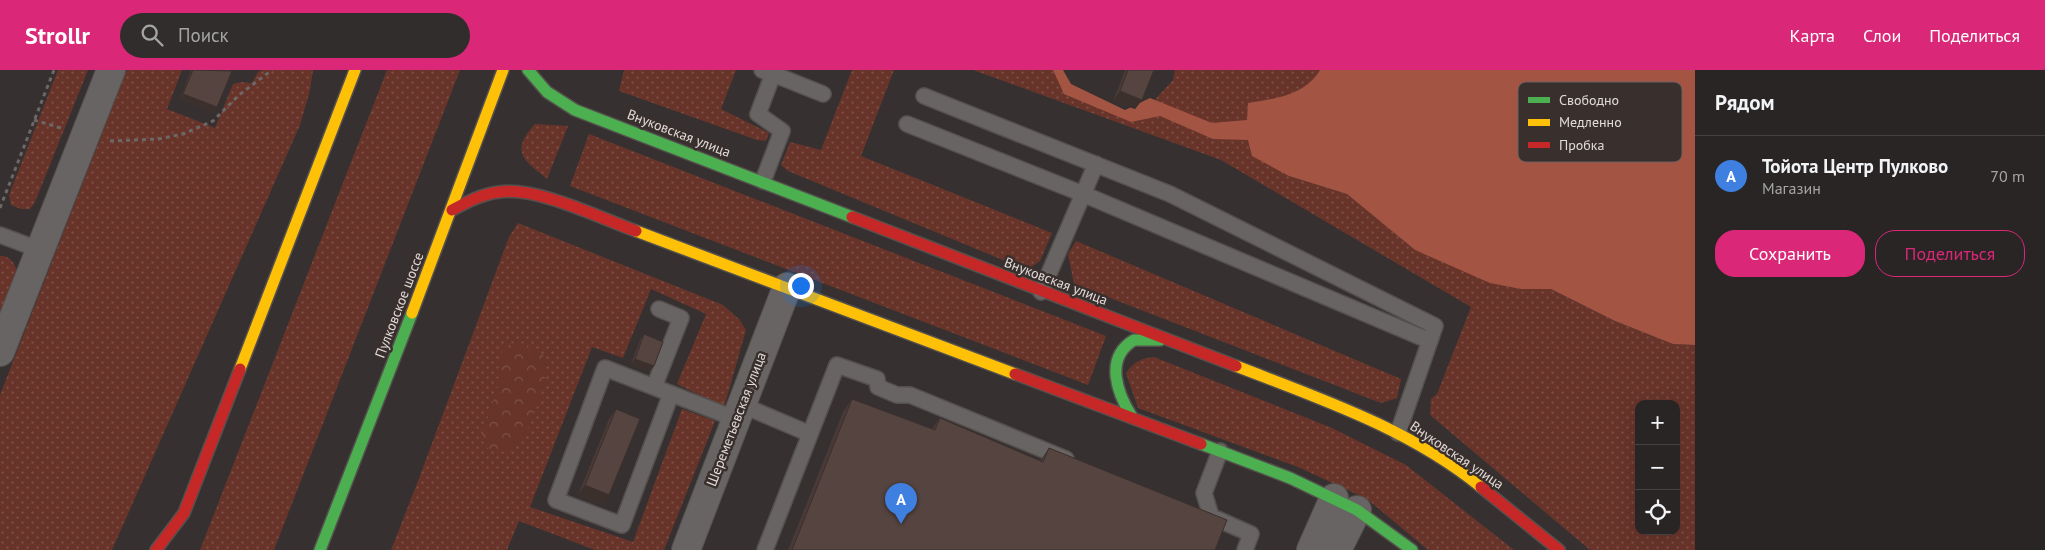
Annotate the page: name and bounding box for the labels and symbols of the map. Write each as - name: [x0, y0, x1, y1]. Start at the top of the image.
- legend: [1518, 82, 1682, 162]
- text: Свободно: [1559, 91, 1619, 109]
- street label: Внуковская улица: [625, 105, 733, 161]
- text: Медленно: [1559, 113, 1622, 131]
- text: Пробка: [1559, 136, 1604, 154]
- street label: Пулковское шоссе: [371, 250, 427, 360]
- street label: Внуковская улица: [1002, 253, 1110, 309]
- your location: [788, 273, 814, 299]
- street label: Шереметьевская улица: [702, 349, 770, 489]
- street label: Внуковская улица: [1407, 417, 1507, 493]
- pin: A: [885, 483, 917, 524]

